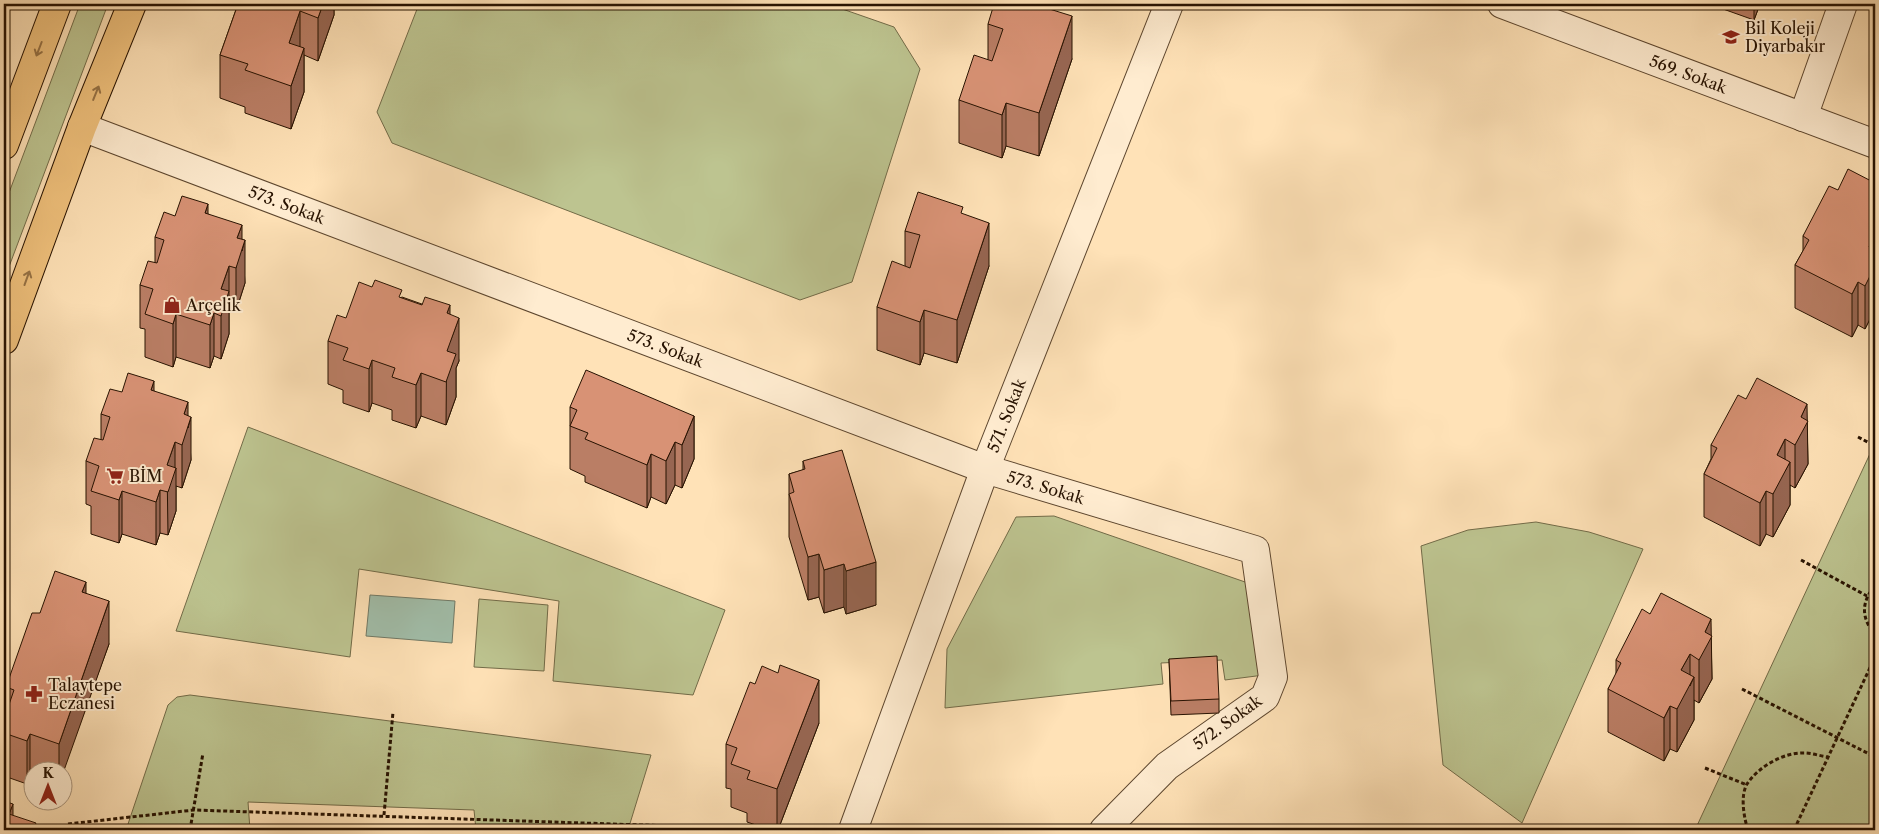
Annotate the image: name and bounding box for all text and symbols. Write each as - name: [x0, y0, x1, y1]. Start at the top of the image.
- place label: Bil Koleji Diyarbakır: [1745, 18, 1826, 56]
- school or university icon: Bil Koleji Diyarbakır: [1721, 27, 1741, 47]
- one-way arrow: [34, 42, 43, 57]
- street label: 569. Sokak: [1647, 50, 1731, 98]
- one-way arrow: [92, 86, 101, 101]
- street label: 573. Sokak: [246, 181, 328, 228]
- one-way arrow: [23, 271, 32, 286]
- shop icon: Arçelik: [162, 295, 182, 315]
- place label: Arçelik: [185, 295, 242, 315]
- street label: 573. Sokak: [625, 325, 707, 372]
- street label: 571. Sokak: [983, 375, 1030, 455]
- supermarket icon: BİM: [105, 466, 125, 486]
- place label: BİM: [129, 466, 162, 486]
- street label: 573. Sokak: [1005, 466, 1088, 508]
- place label: Talaytepe Eczanesi: [48, 675, 122, 713]
- pharmacy icon: Talaytepe Eczanesi: [24, 684, 44, 704]
- street label: 572. Sokak: [1189, 690, 1266, 754]
- north arrow: [22, 762, 72, 812]
- text: K: [42, 764, 54, 782]

